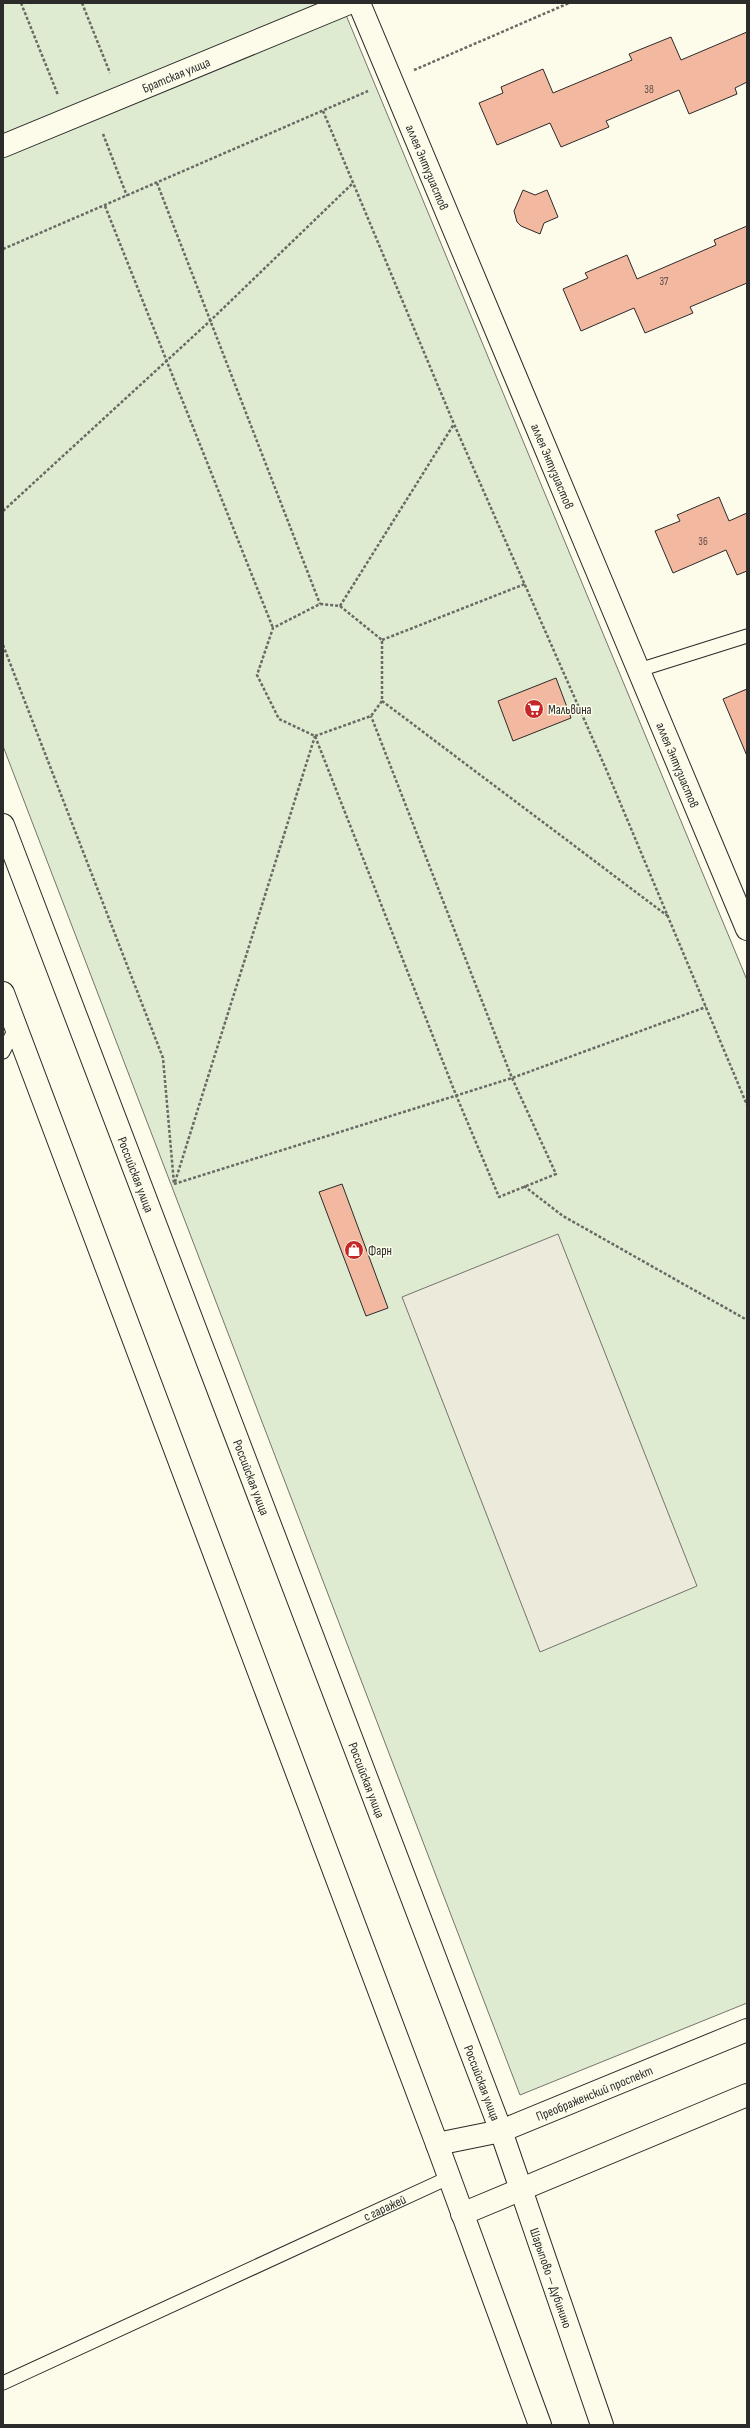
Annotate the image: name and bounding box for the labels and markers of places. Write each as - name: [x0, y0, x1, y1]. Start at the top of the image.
- supermarket icon: Мальвина: [523, 698, 545, 720]
- place label: Мальвина: [548, 702, 592, 718]
- shop icon: Фарн: [343, 1239, 365, 1261]
- place label: Фарн: [368, 1243, 392, 1259]

